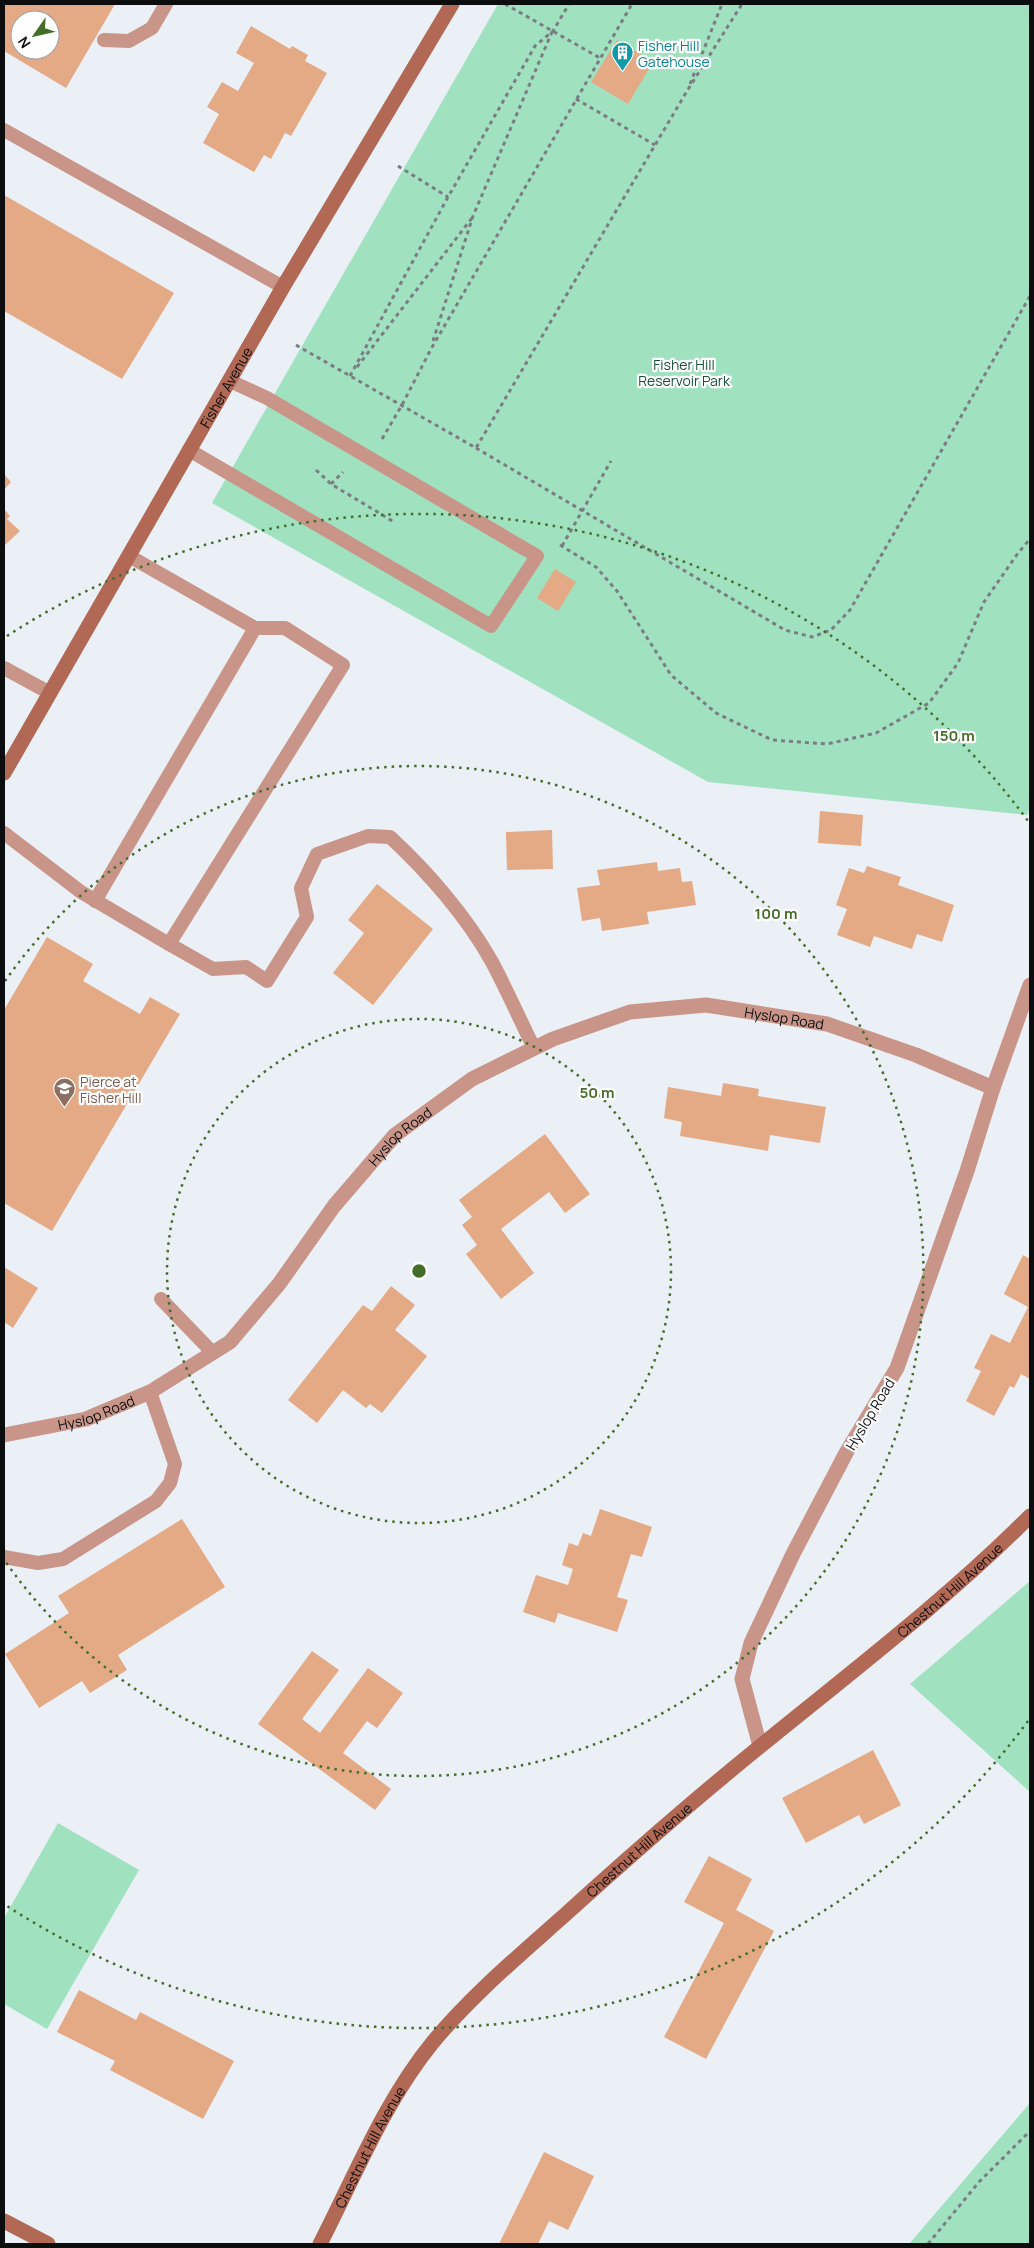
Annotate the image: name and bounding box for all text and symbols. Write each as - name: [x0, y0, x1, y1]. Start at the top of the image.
- north arrow: [10, 10, 60, 60]
- text: N: [13, 33, 34, 52]
- place label: Fisher Hill Gatehouse: [638, 36, 710, 71]
- building icon: Fisher Hill Gatehouse: [610, 41, 634, 72]
- street label: Fisher Avenue: [195, 343, 256, 431]
- park label: Fisher Hill Reservoir Park: [638, 355, 731, 390]
- text: 150 m: [933, 725, 975, 746]
- text: 100 m: [755, 903, 797, 924]
- street label: Hyslop Road: [743, 1002, 825, 1033]
- place label: Pierce at Fisher Hill: [80, 1072, 141, 1107]
- school or university icon: Pierce at Fisher Hill: [52, 1077, 76, 1108]
- text: 50 m: [579, 1082, 615, 1103]
- street label: Hyslop Road: [363, 1102, 435, 1170]
- centre of rings: [410, 1262, 428, 1280]
- street label: Hyslop Road: [841, 1375, 899, 1453]
- street label: Hyslop Road: [56, 1390, 137, 1434]
- street label: Chestnut Hill Avenue: [893, 1538, 1006, 1641]
- street label: Chestnut Hill Avenue: [582, 1798, 696, 1901]
- street label: Chestnut Hill Avenue: [330, 2082, 409, 2211]

